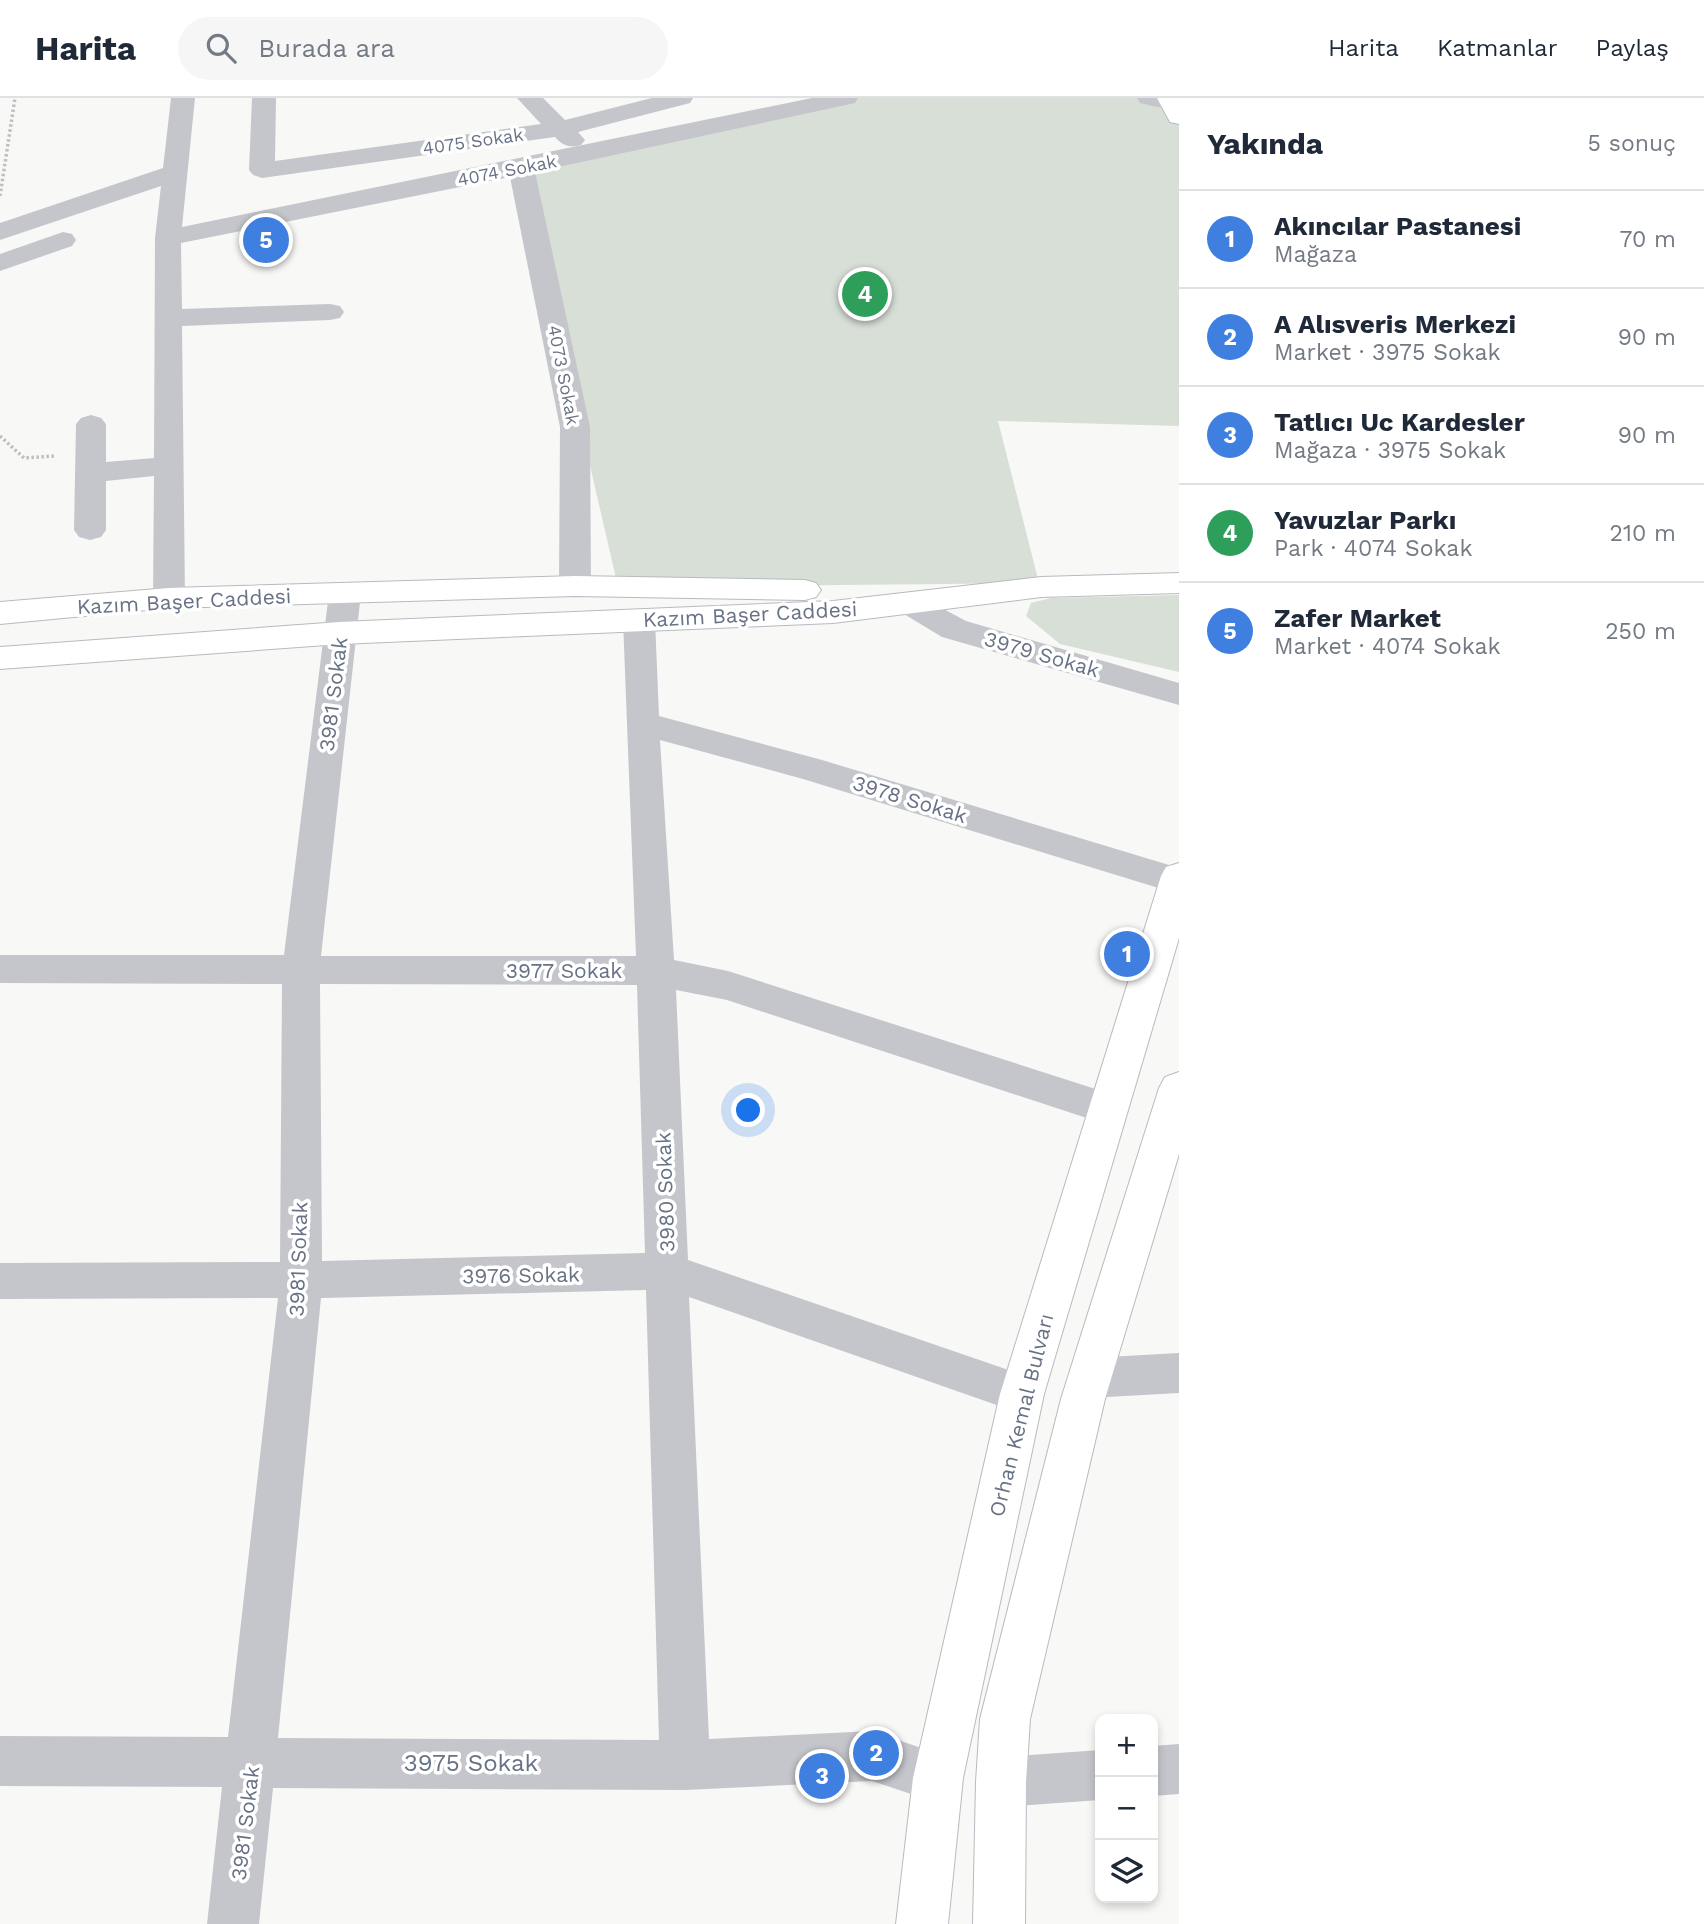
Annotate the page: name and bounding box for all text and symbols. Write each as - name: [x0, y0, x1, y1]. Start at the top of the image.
- search box: [178, 17, 668, 80]
- text: Harita: [35, 29, 136, 68]
- icon: search: [202, 29, 240, 67]
- text: Burada ara: [258, 33, 395, 63]
- text: Harita: [1328, 34, 1399, 62]
- text: Katmanlar: [1437, 34, 1558, 62]
- text: Paylaş: [1596, 34, 1669, 62]
- street label: 4075 Sokak: [421, 124, 525, 158]
- text: Yakında: [1207, 126, 1323, 161]
- text: 5 sonuç: [1588, 130, 1676, 157]
- street label: 4074 Sokak: [456, 150, 558, 190]
- text: Akıncılar Pastanesi: [1274, 211, 1521, 241]
- pin: 5: [243, 214, 289, 266]
- text: 1: [1225, 226, 1235, 253]
- text: 70 m: [1619, 226, 1676, 253]
- text: Mağaza: [1274, 241, 1357, 268]
- pin: 4: [842, 268, 888, 320]
- text: A Alısveris Merkezi: [1274, 309, 1516, 339]
- street label: 4073 Sokak: [544, 323, 584, 427]
- text: 2: [1223, 324, 1237, 351]
- text: 90 m: [1618, 324, 1676, 351]
- text: Market · 3975 Sokak: [1274, 339, 1501, 366]
- text: Tatlıcı Uc Kardesler: [1274, 407, 1525, 437]
- text: 3: [1223, 422, 1237, 449]
- text: 90 m: [1618, 422, 1676, 449]
- text: Mağaza · 3975 Sokak: [1274, 437, 1506, 464]
- text: Yavuzlar Parkı: [1274, 505, 1456, 535]
- text: 4: [1223, 520, 1237, 547]
- text: 210 m: [1610, 520, 1676, 547]
- text: Park · 4074 Sokak: [1274, 535, 1472, 562]
- street label: Kazım Başer Caddesi: [76, 583, 292, 619]
- street label: Kazım Başer Caddesi: [642, 596, 858, 632]
- text: Zafer Market: [1274, 603, 1441, 633]
- text: 5: [1223, 618, 1237, 645]
- text: 250 m: [1605, 618, 1676, 645]
- street label: 3979 Sokak: [982, 626, 1102, 682]
- text: Market · 4074 Sokak: [1274, 633, 1501, 660]
- street label: 3981 Sokak: [314, 635, 352, 753]
- street label: 3978 Sokak: [850, 770, 970, 828]
- pin: 1: [1104, 928, 1150, 980]
- street label: 3977 Sokak: [506, 958, 622, 983]
- your location: [731, 1093, 765, 1127]
- street label: 3980 Sokak: [650, 1132, 680, 1252]
- street label: 3981 Sokak: [284, 1201, 313, 1317]
- street label: 3976 Sokak: [462, 1261, 580, 1289]
- street label: Orhan Kemal Bulvarı: [984, 1311, 1058, 1519]
- map controls: [1095, 1714, 1158, 1903]
- button: +: [1095, 1714, 1158, 1777]
- pin: 2: [853, 1727, 899, 1779]
- street label: 3975 Sokak: [404, 1749, 539, 1777]
- pin: 3: [799, 1750, 845, 1802]
- street label: 3981 Sokak: [226, 1764, 264, 1882]
- button: −: [1095, 1777, 1158, 1840]
- button: layers: [1095, 1840, 1158, 1903]

